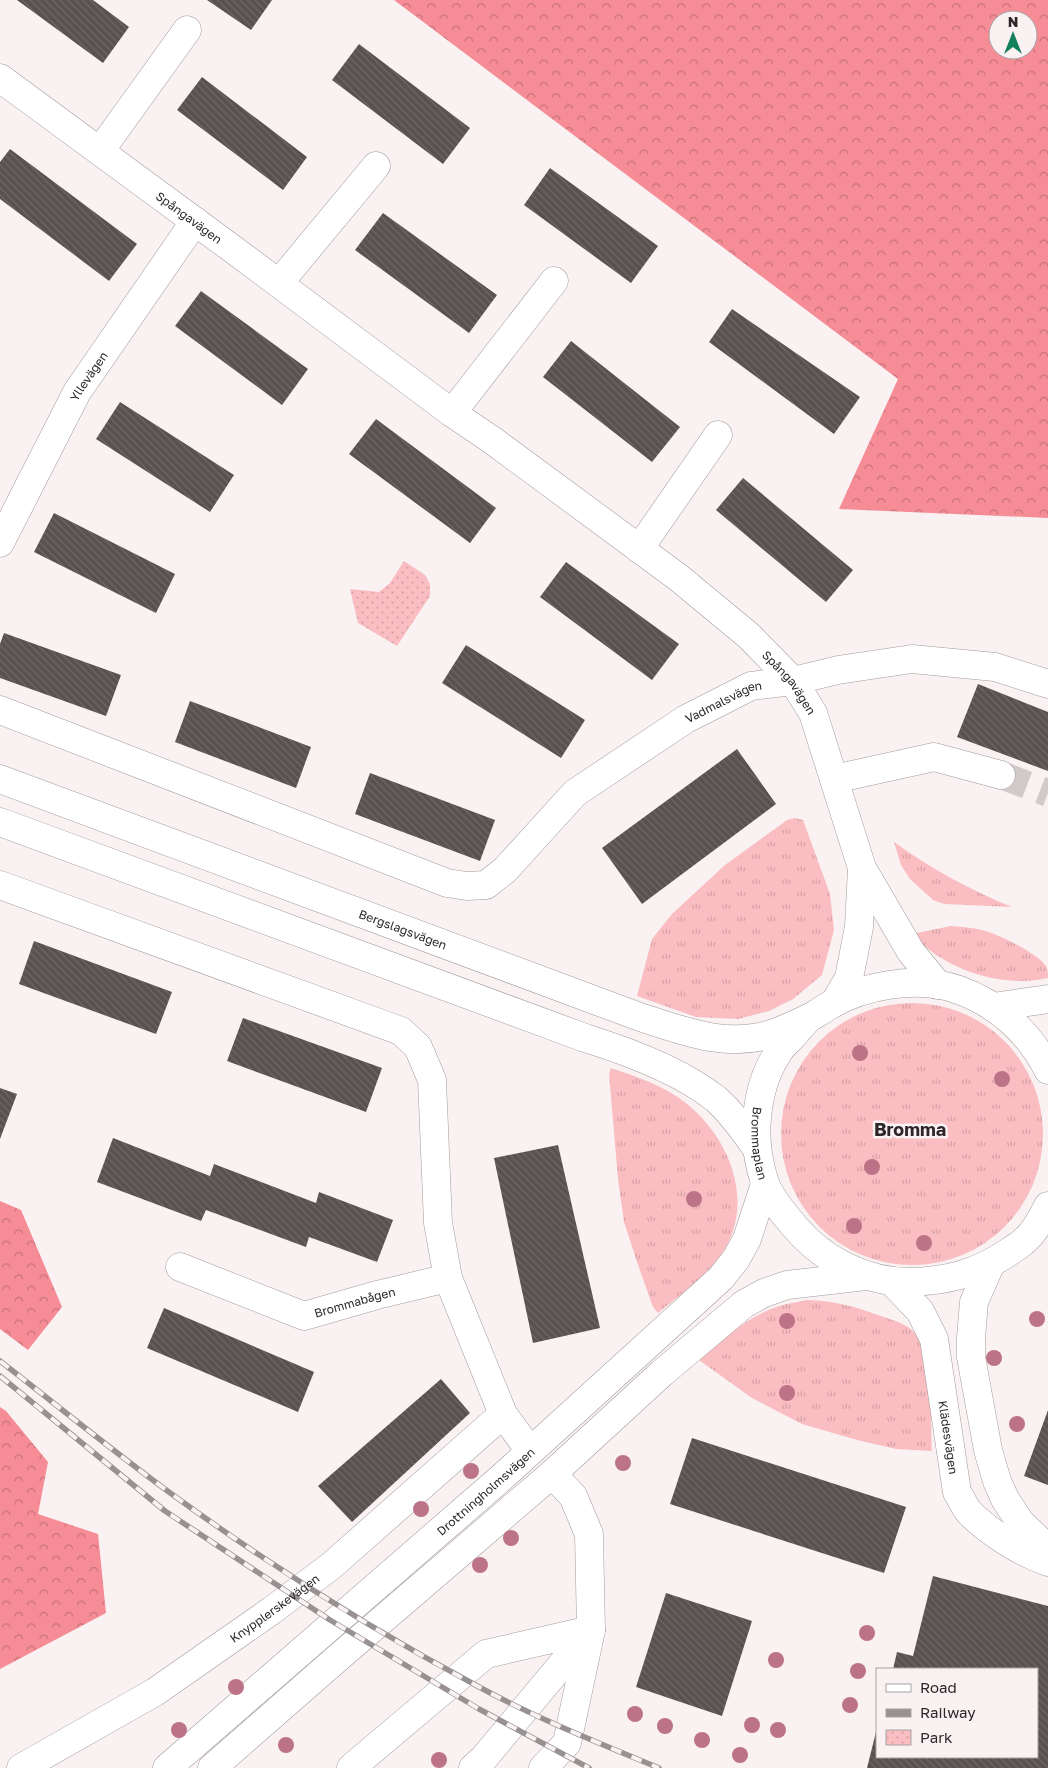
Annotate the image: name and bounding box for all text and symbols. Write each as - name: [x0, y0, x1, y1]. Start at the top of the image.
- north arrow: [988, 10, 1038, 60]
- text: N: [1008, 13, 1018, 30]
- street label: Spångavägen: [153, 188, 225, 246]
- street label: Yllevägen: [66, 348, 110, 403]
- street label: Spångavägen: [760, 647, 819, 717]
- street label: Vadmalsvägen: [682, 677, 763, 726]
- street label: Bergslagsvägen: [357, 906, 449, 952]
- street label: Brommaplan: [749, 1106, 771, 1181]
- district label: Bromma: [874, 1118, 946, 1140]
- street label: Brommabågen: [312, 1283, 397, 1320]
- street label: Klädesvägen: [936, 1399, 962, 1475]
- street label: Drottningholmsvägen: [433, 1444, 537, 1538]
- street label: Knypplerskevägen: [227, 1570, 322, 1645]
- legend: [876, 1668, 1038, 1758]
- text: Road: [920, 1678, 957, 1696]
- text: Railway: [920, 1703, 976, 1721]
- text: Park: [920, 1728, 953, 1746]

